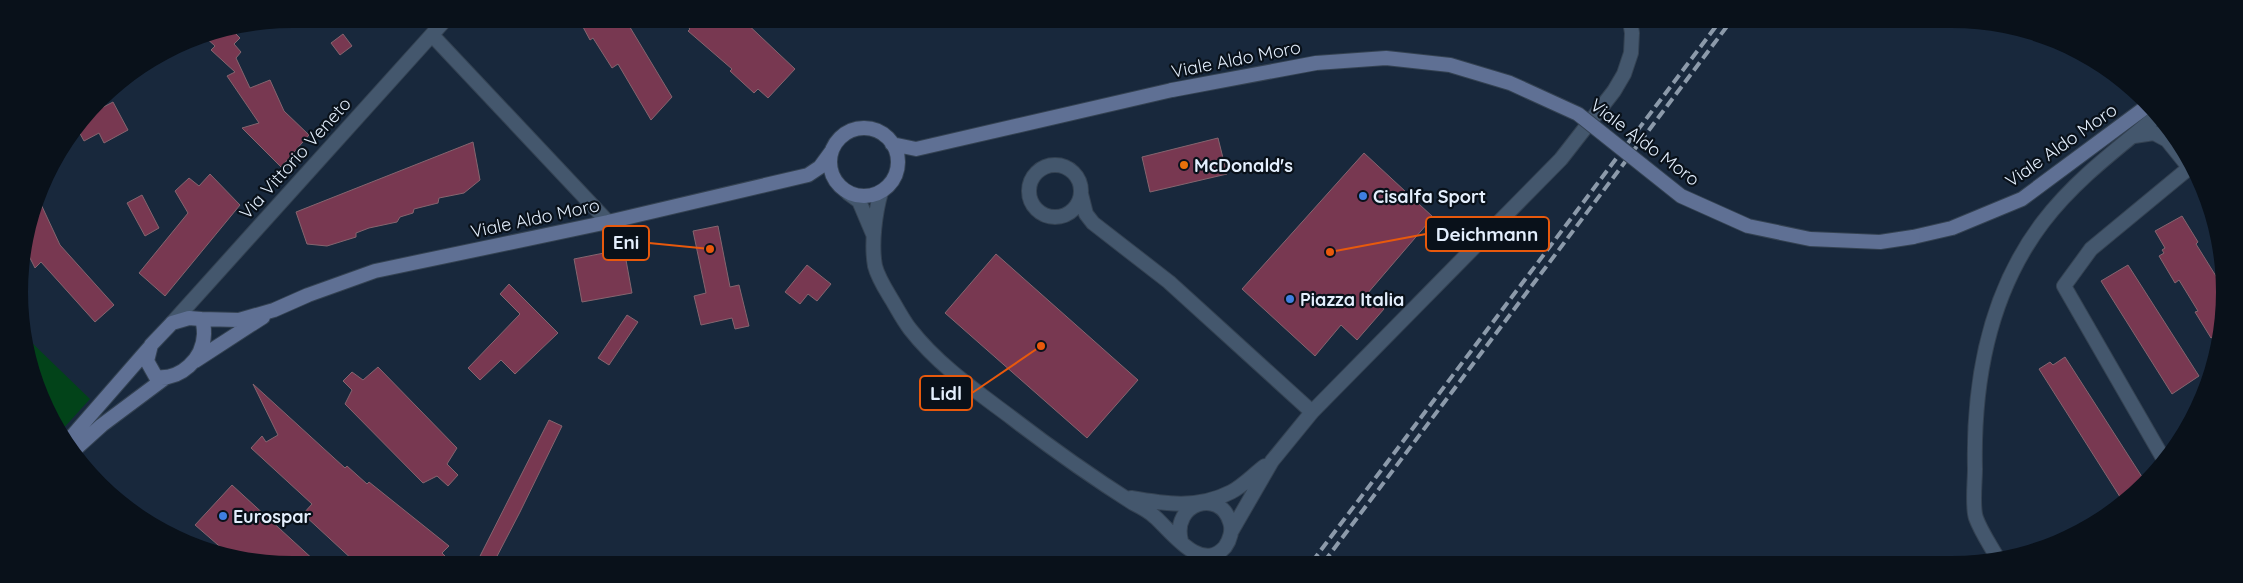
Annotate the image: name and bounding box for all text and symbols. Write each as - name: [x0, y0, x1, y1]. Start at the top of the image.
- street label: Viale Aldo Moro: [1169, 35, 1303, 83]
- street label: Via Vittorio Veneto: [234, 92, 356, 224]
- street label: Viale Aldo Moro: [1586, 93, 1704, 191]
- street label: Viale Aldo Moro: [2001, 98, 2121, 192]
- place label: McDonald's: [1194, 154, 1293, 177]
- marker: McDonald's: [1178, 159, 1190, 171]
- place label: Cisalfa Sport: [1373, 185, 1486, 208]
- marker: Cisalfa Sport: [1357, 190, 1369, 202]
- street label: Viale Aldo Moro: [468, 193, 602, 243]
- callout: Deichmann: [1426, 217, 1549, 251]
- text: Deichmann: [1436, 222, 1538, 246]
- callout: Eni: [603, 226, 649, 260]
- text: Eni: [613, 230, 639, 254]
- place label: Piazza Italia: [1300, 288, 1404, 311]
- marker: Piazza Italia: [1284, 293, 1296, 305]
- callout: Lidl: [920, 376, 972, 410]
- text: Lidl: [930, 381, 962, 405]
- place label: Eurospar: [233, 505, 312, 528]
- marker: Eurospar: [217, 510, 229, 522]

